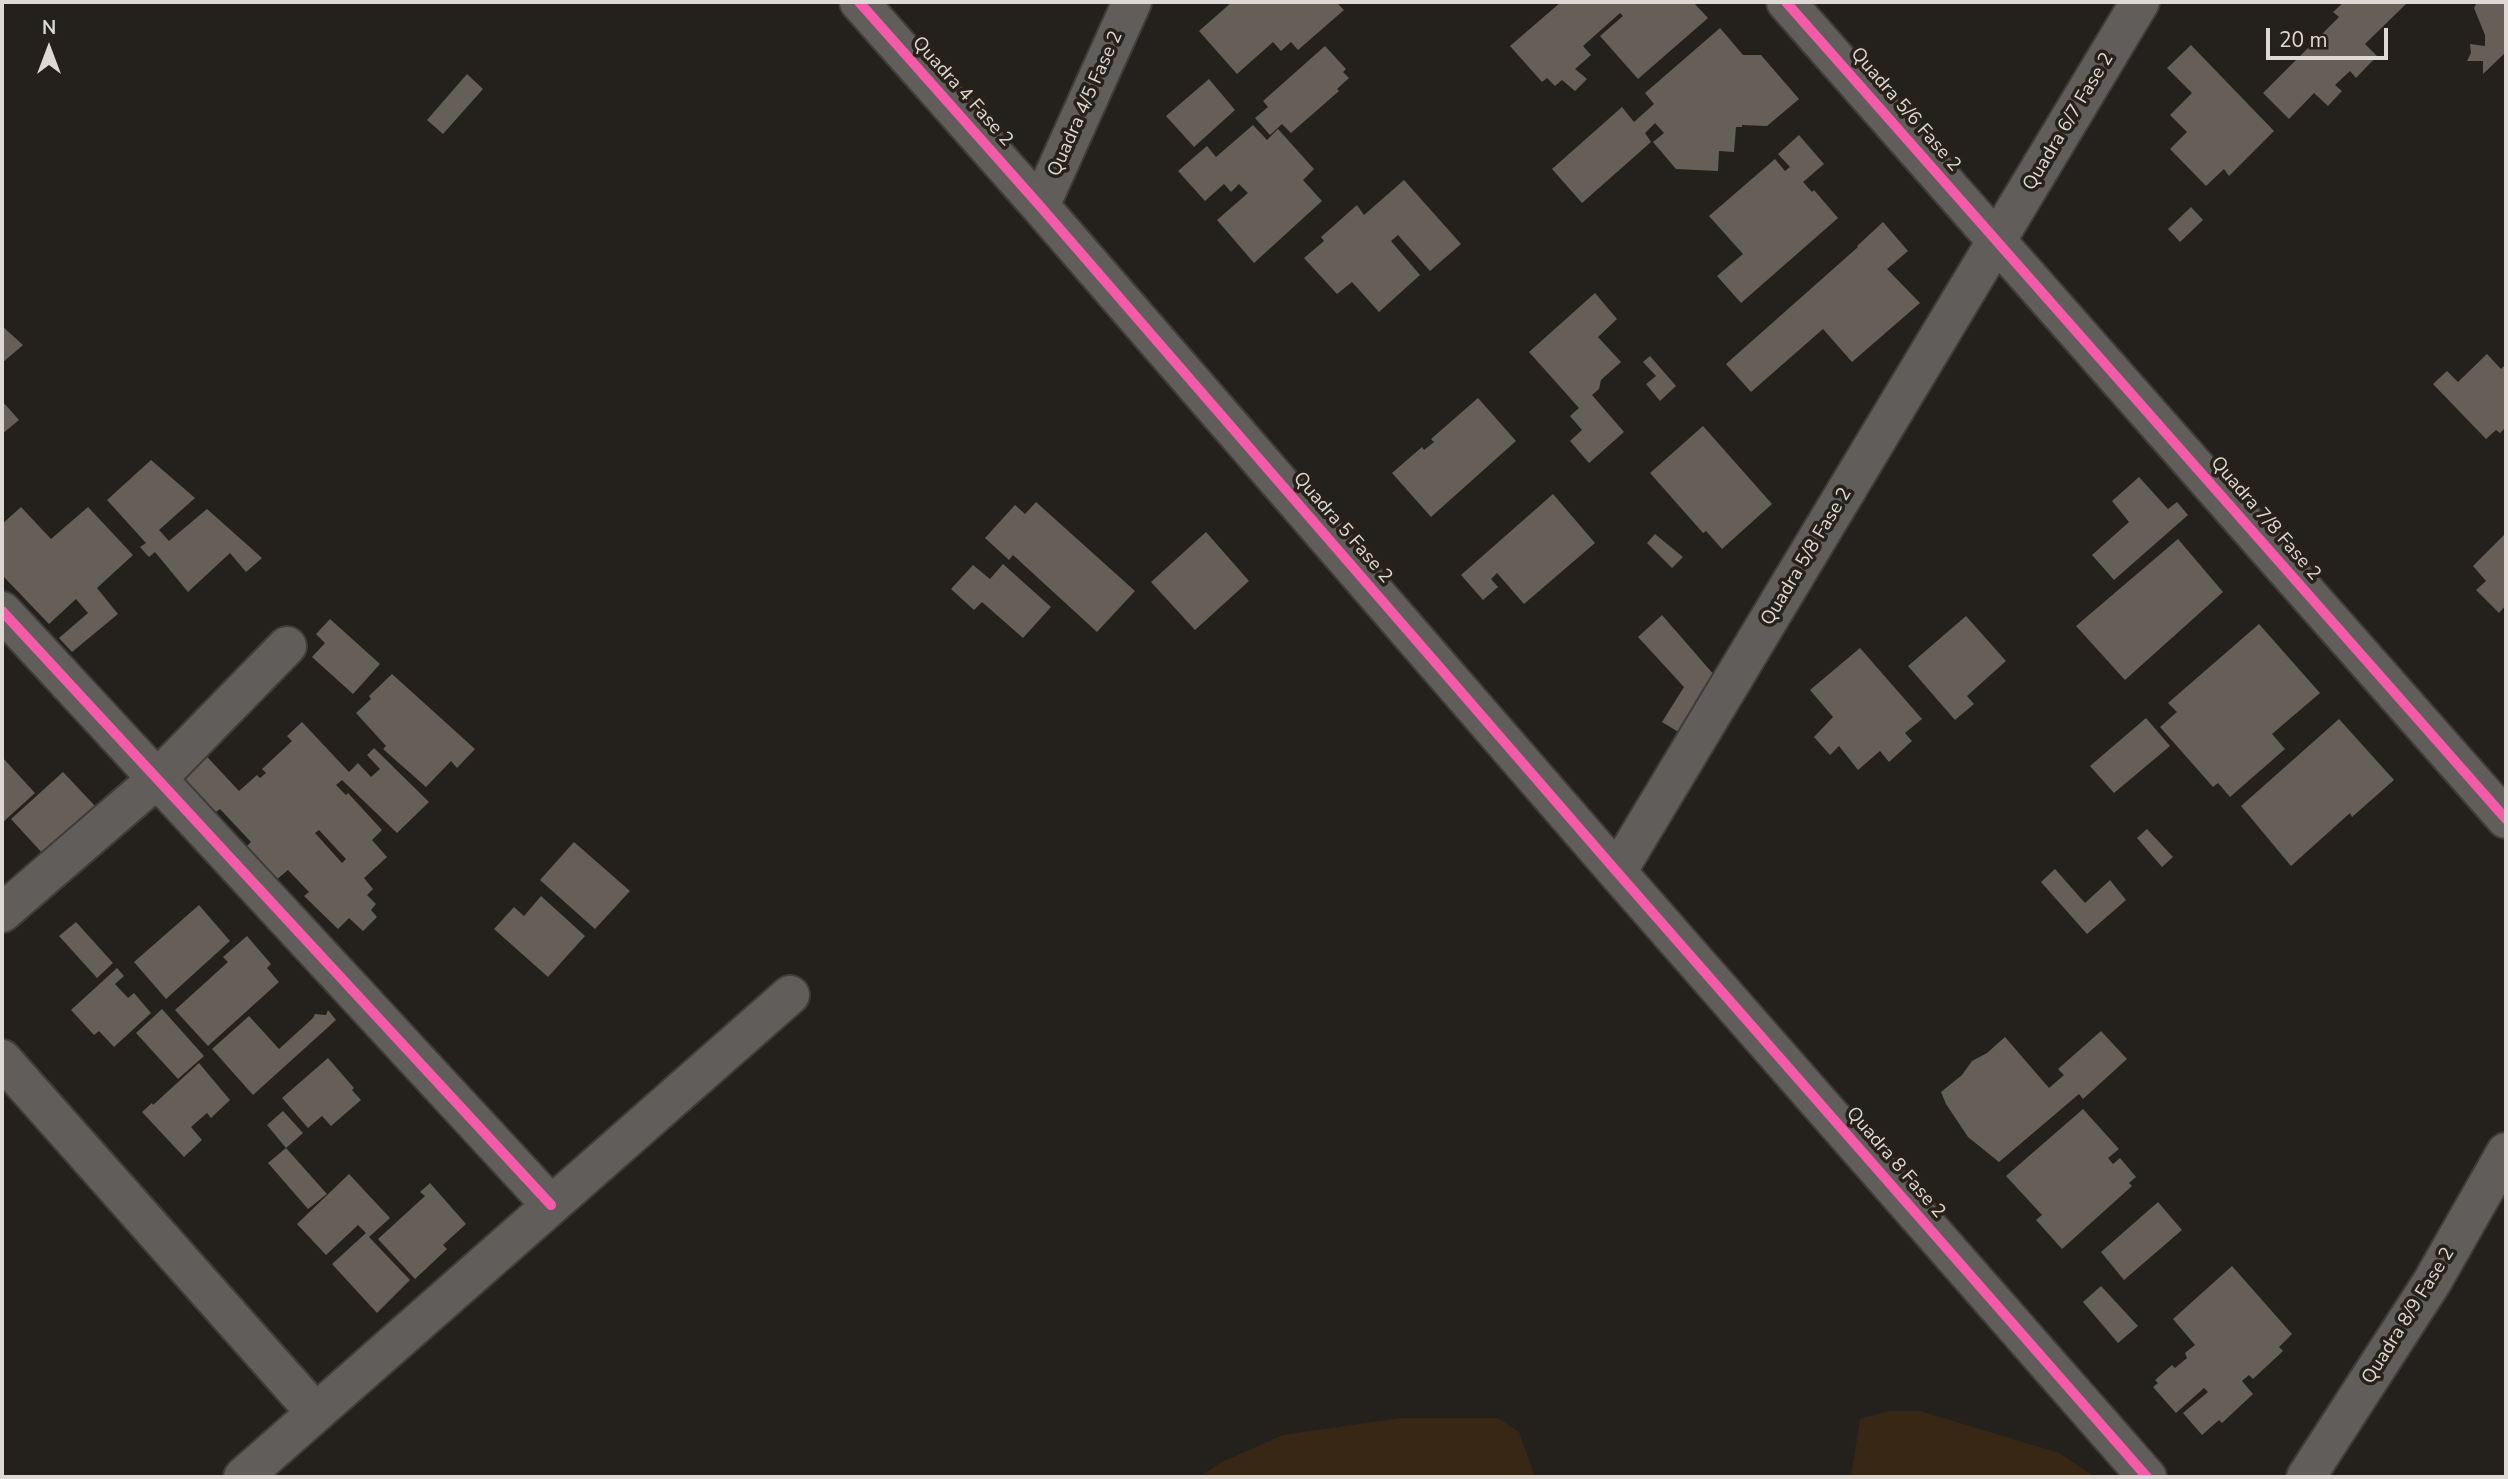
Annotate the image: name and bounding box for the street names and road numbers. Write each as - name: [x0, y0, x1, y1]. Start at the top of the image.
- street label: Quadra 4/5 Fase 2: [1044, 28, 1128, 180]
- street label: Quadra 4 Fase 2: [907, 32, 1017, 152]
- street label: Quadra 5/6 Fase 2: [1845, 43, 1965, 177]
- street label: Quadra 6/7 Fase 2: [2019, 49, 2119, 195]
- street label: Quadra 7/8 Fase 2: [2205, 452, 2325, 586]
- street label: Quadra 5 Fase 2: [1287, 468, 1397, 588]
- street label: Quadra 5/8 Fase 2: [1757, 484, 1857, 630]
- street label: Quadra 8 Fase 2: [1840, 1103, 1950, 1223]
- street label: Quadra 8/9 Fase 2: [2358, 1244, 2460, 1388]

